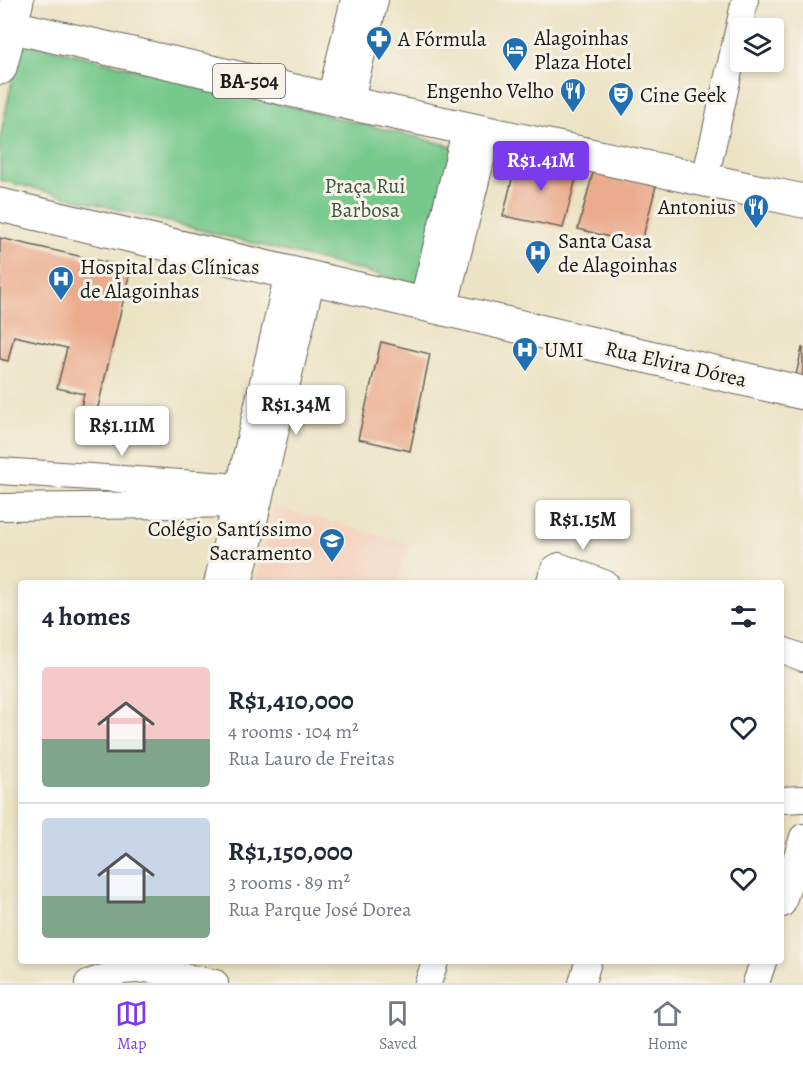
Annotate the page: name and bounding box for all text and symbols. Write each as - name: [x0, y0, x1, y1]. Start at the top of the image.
- map controls: [730, 18, 784, 72]
- button: layers: [730, 18, 784, 72]
- pharmacy icon: A Fórmula: [364, 24, 394, 62]
- place label: Alagoinhas Plaza Hotel: [533, 24, 631, 76]
- place label: A Fórmula: [397, 25, 487, 53]
- hotel icon: Alagoinhas Plaza Hotel: [500, 35, 530, 73]
- road number: BA-504: [213, 64, 285, 98]
- restaurant icon: Engenho Velho: [558, 76, 588, 114]
- place label: Engenho Velho: [426, 77, 554, 105]
- theatre icon: Cine Geek: [606, 80, 636, 118]
- place label: Cine Geek: [640, 81, 727, 109]
- pin: R$1.41M: [486, 141, 596, 192]
- text: R$1.41M: [507, 147, 575, 174]
- park label: Praça Rui Barbosa: [324, 172, 406, 224]
- restaurant icon: Antonius: [741, 192, 771, 230]
- place label: Antonius: [657, 193, 736, 221]
- place label: Santa Casa de Alagoinhas: [558, 227, 677, 279]
- hospital icon: Santa Casa de Alagoinhas: [523, 238, 553, 276]
- place label: Hospital das Clínicas de Alagoinhas: [80, 253, 260, 305]
- hospital icon: Hospital das Clínicas de Alagoinhas: [46, 264, 76, 302]
- street label: Rua Elvira Dórea: [603, 334, 750, 394]
- hospital icon: UMI: [510, 335, 540, 373]
- place label: UMI: [544, 336, 584, 364]
- pin: R$1.34M: [241, 385, 351, 436]
- text: R$1.34M: [261, 391, 331, 418]
- pin: R$1.11M: [67, 406, 177, 457]
- text: R$1.11M: [89, 412, 155, 439]
- pin: R$1.15M: [528, 500, 638, 551]
- text: R$1.15M: [549, 506, 617, 533]
- place label: Colégio Santíssimo Sacramento: [148, 515, 312, 567]
- school or university icon: Colégio Santíssimo Sacramento: [317, 526, 347, 564]
- text: 4 homes: [42, 599, 131, 634]
- icon: filters: [727, 600, 760, 633]
- text: R$1,410,000: [228, 683, 354, 718]
- icon: home: [90, 691, 162, 763]
- icon: heart: [727, 711, 760, 744]
- text: 4 rooms · 104 m²: [228, 718, 359, 745]
- text: Rua Lauro de Freitas: [228, 745, 395, 772]
- text: R$1,150,000: [228, 834, 353, 869]
- icon: home: [90, 842, 162, 914]
- icon: heart: [727, 862, 760, 895]
- text: 3 rooms · 89 m²: [228, 869, 350, 896]
- text: Rua Parque José Dorea: [228, 896, 412, 923]
- tab: Map: [115, 997, 148, 1055]
- tab: Saved: [379, 997, 417, 1055]
- tab: Home: [647, 997, 688, 1055]

